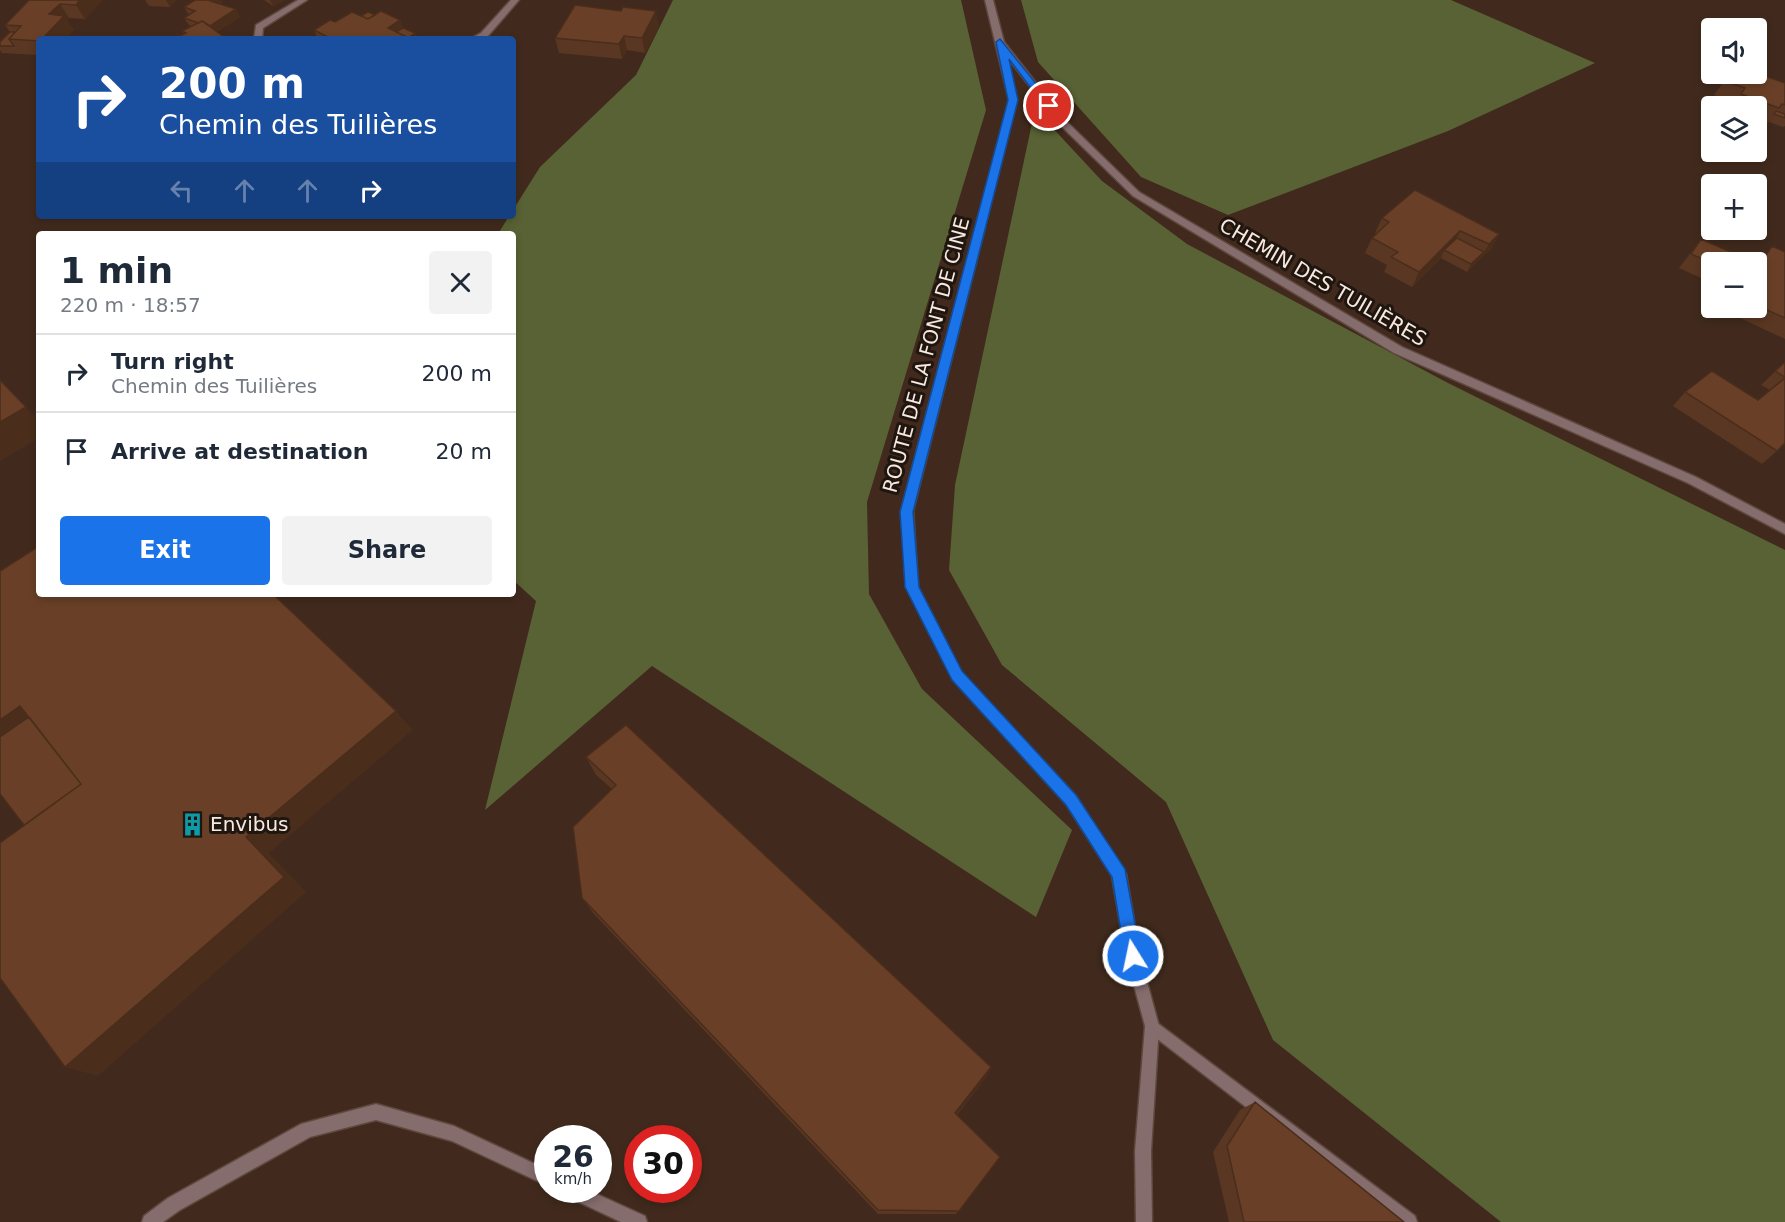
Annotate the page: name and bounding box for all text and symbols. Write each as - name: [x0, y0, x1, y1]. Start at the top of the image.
- map controls: [1701, 18, 1767, 318]
- button: sound: [1701, 18, 1767, 84]
- text: 200 m: [159, 59, 305, 108]
- icon: right: [60, 60, 138, 138]
- pin: [1023, 80, 1074, 131]
- icon: arrive: [1032, 89, 1065, 122]
- button: layers: [1701, 96, 1767, 162]
- text: Chemin des Tuilières: [159, 109, 437, 140]
- icon: left: [165, 174, 198, 207]
- icon: ahead: [228, 174, 261, 207]
- icon: ahead: [291, 174, 324, 207]
- icon: right: [354, 174, 387, 207]
- button: +: [1701, 174, 1767, 240]
- street label: CHEMIN DES TUILIÈRES: [1215, 213, 1431, 351]
- street label: ROUTE DE LA FONT DE CINE: [878, 215, 974, 495]
- text: 1 min: [60, 250, 173, 291]
- button: close: [429, 251, 492, 314]
- button: −: [1701, 252, 1767, 318]
- text: 220 m · 18:57: [60, 293, 201, 317]
- text: Turn right: [111, 349, 234, 374]
- icon: right: [60, 357, 93, 390]
- text: 200 m: [422, 361, 492, 386]
- text: Chemin des Tuilières: [111, 374, 317, 398]
- icon: arrive: [60, 435, 93, 468]
- text: Arrive at destination: [111, 439, 368, 464]
- text: 20 m: [436, 439, 492, 464]
- button: Exit: [60, 516, 270, 585]
- button: Share: [282, 516, 492, 585]
- building icon: Envibus: [179, 811, 205, 837]
- place label: Envibus: [210, 812, 289, 836]
- position arrow: [1101, 924, 1165, 988]
- speed limit sign: 30: [624, 1125, 702, 1203]
- text: 26: [552, 1139, 594, 1174]
- text: km/h: [554, 1170, 592, 1188]

